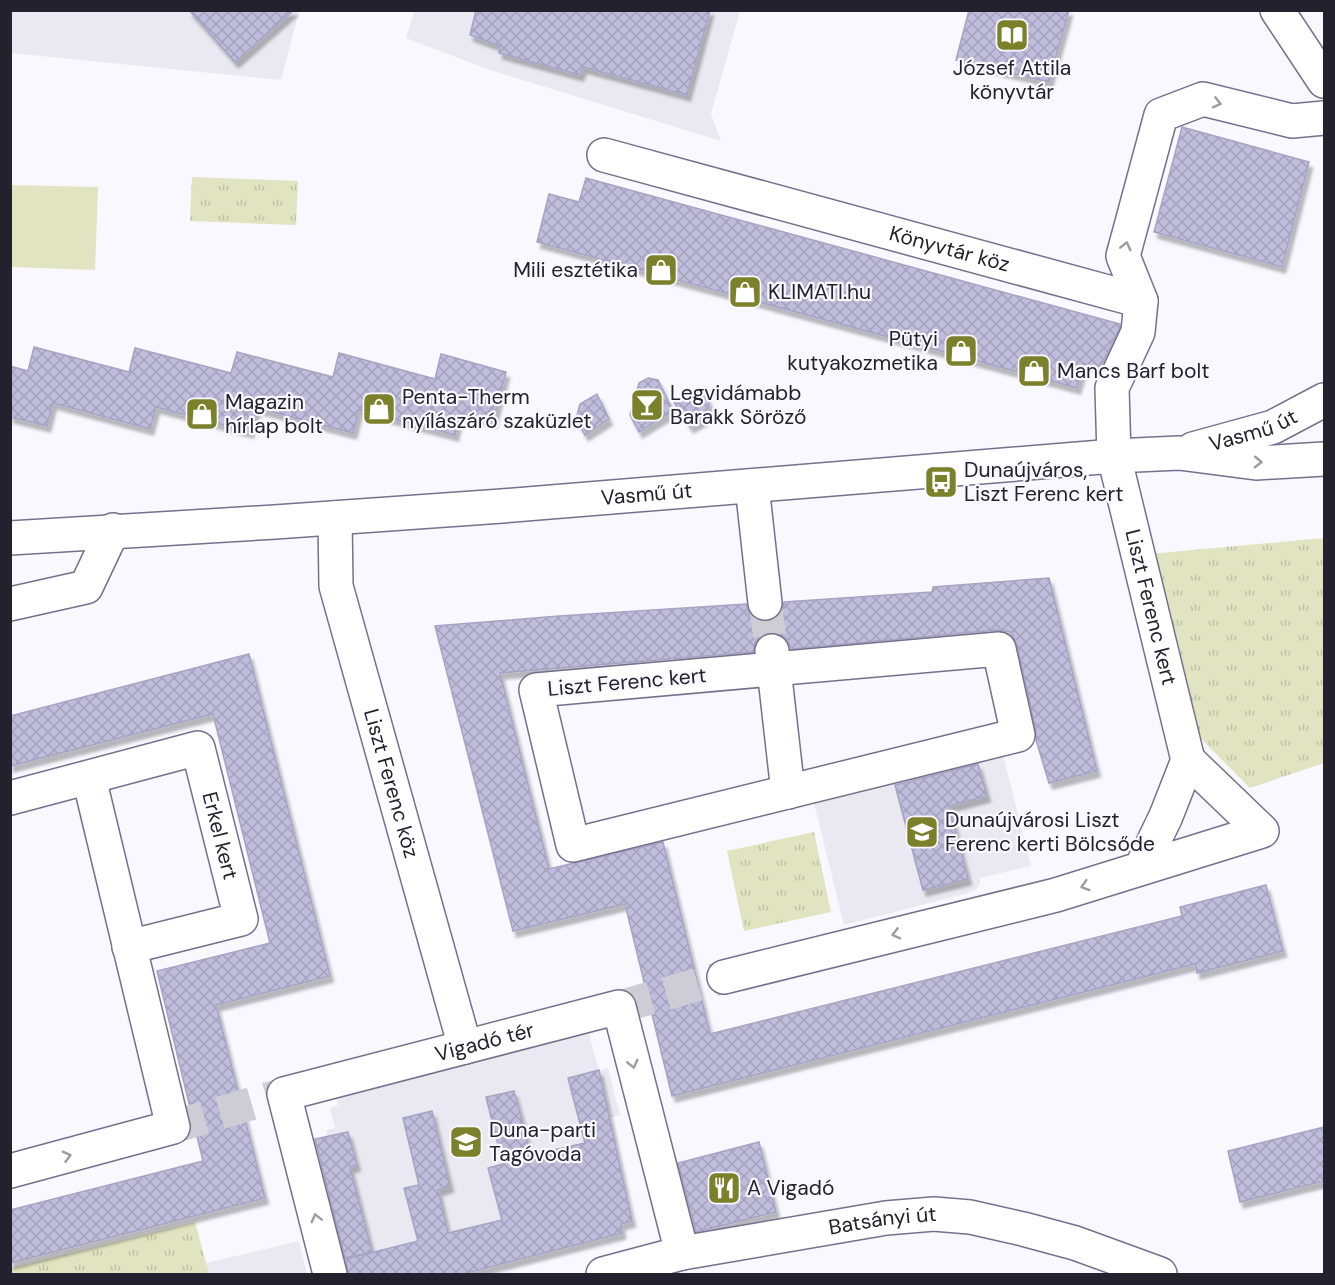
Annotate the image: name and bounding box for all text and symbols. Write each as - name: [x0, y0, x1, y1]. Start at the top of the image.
- library icon: József Attila könyvtár: [994, 17, 1030, 53]
- place label: József Attila könyvtár: [953, 54, 1071, 106]
- one-way arrow: [1212, 95, 1222, 108]
- street label: Könyvtár köz: [886, 219, 1013, 279]
- one-way arrow: [1118, 241, 1131, 251]
- shop icon: Mili esztétika: [643, 252, 679, 288]
- place label: Mili esztétika: [513, 256, 638, 284]
- shop icon: KLIMATI.hu: [727, 274, 763, 310]
- place label: KLIMATI.hu: [768, 278, 871, 306]
- place label: Pütyi kutyakozmetika: [787, 325, 938, 377]
- shop icon: Pütyi kutyakozmetika: [943, 333, 979, 369]
- shop icon: Mancs Barf bolt: [1016, 353, 1052, 389]
- place label: Mancs Barf bolt: [1057, 357, 1209, 385]
- place label: Legvidámabb Barakk Söröző: [670, 379, 807, 431]
- place label: Penta-Therm nyílászáró szaküzlet: [402, 383, 592, 435]
- bar icon: Legvidámabb Barakk Söröző: [629, 387, 665, 423]
- place label: Magazin hírlap bolt: [225, 388, 323, 440]
- shop icon: Penta-Therm nyílászáró szaküzlet: [361, 391, 397, 427]
- shop icon: Magazin hírlap bolt: [184, 396, 220, 432]
- street label: Vasmű út: [1206, 403, 1302, 458]
- place label: Dunaújváros, Liszt Ferenc kert: [964, 456, 1124, 508]
- one-way arrow: [1254, 456, 1263, 468]
- bus stop icon: Dunaújváros, Liszt Ferenc kert: [923, 464, 959, 500]
- street label: Vasmű út: [600, 477, 693, 512]
- street label: Liszt Ferenc kert: [1118, 526, 1183, 688]
- street label: Liszt Ferenc kert: [546, 661, 708, 703]
- street label: Liszt Ferenc köz: [357, 706, 425, 861]
- street label: Erkel kert: [196, 789, 245, 883]
- place label: Dunaújvárosi Liszt Ferenc kerti Bölcsőde: [945, 806, 1155, 858]
- school or university icon: Dunaújvárosi Liszt Ferenc kerti Bölcsőde: [904, 814, 940, 850]
- one-way arrow: [1080, 879, 1091, 891]
- one-way arrow: [892, 927, 902, 940]
- street label: Vigadó tér: [432, 1016, 537, 1068]
- one-way arrow: [626, 1059, 639, 1069]
- place label: Duna-parti Tagóvoda: [489, 1116, 596, 1168]
- school or university icon: Duna-parti Tagóvoda: [448, 1124, 484, 1160]
- one-way arrow: [62, 1150, 72, 1163]
- restaurant icon: A Vigadó: [706, 1170, 742, 1206]
- place label: A Vigadó: [747, 1174, 834, 1202]
- street label: Batsányi út: [827, 1200, 937, 1242]
- one-way arrow: [310, 1213, 323, 1223]

